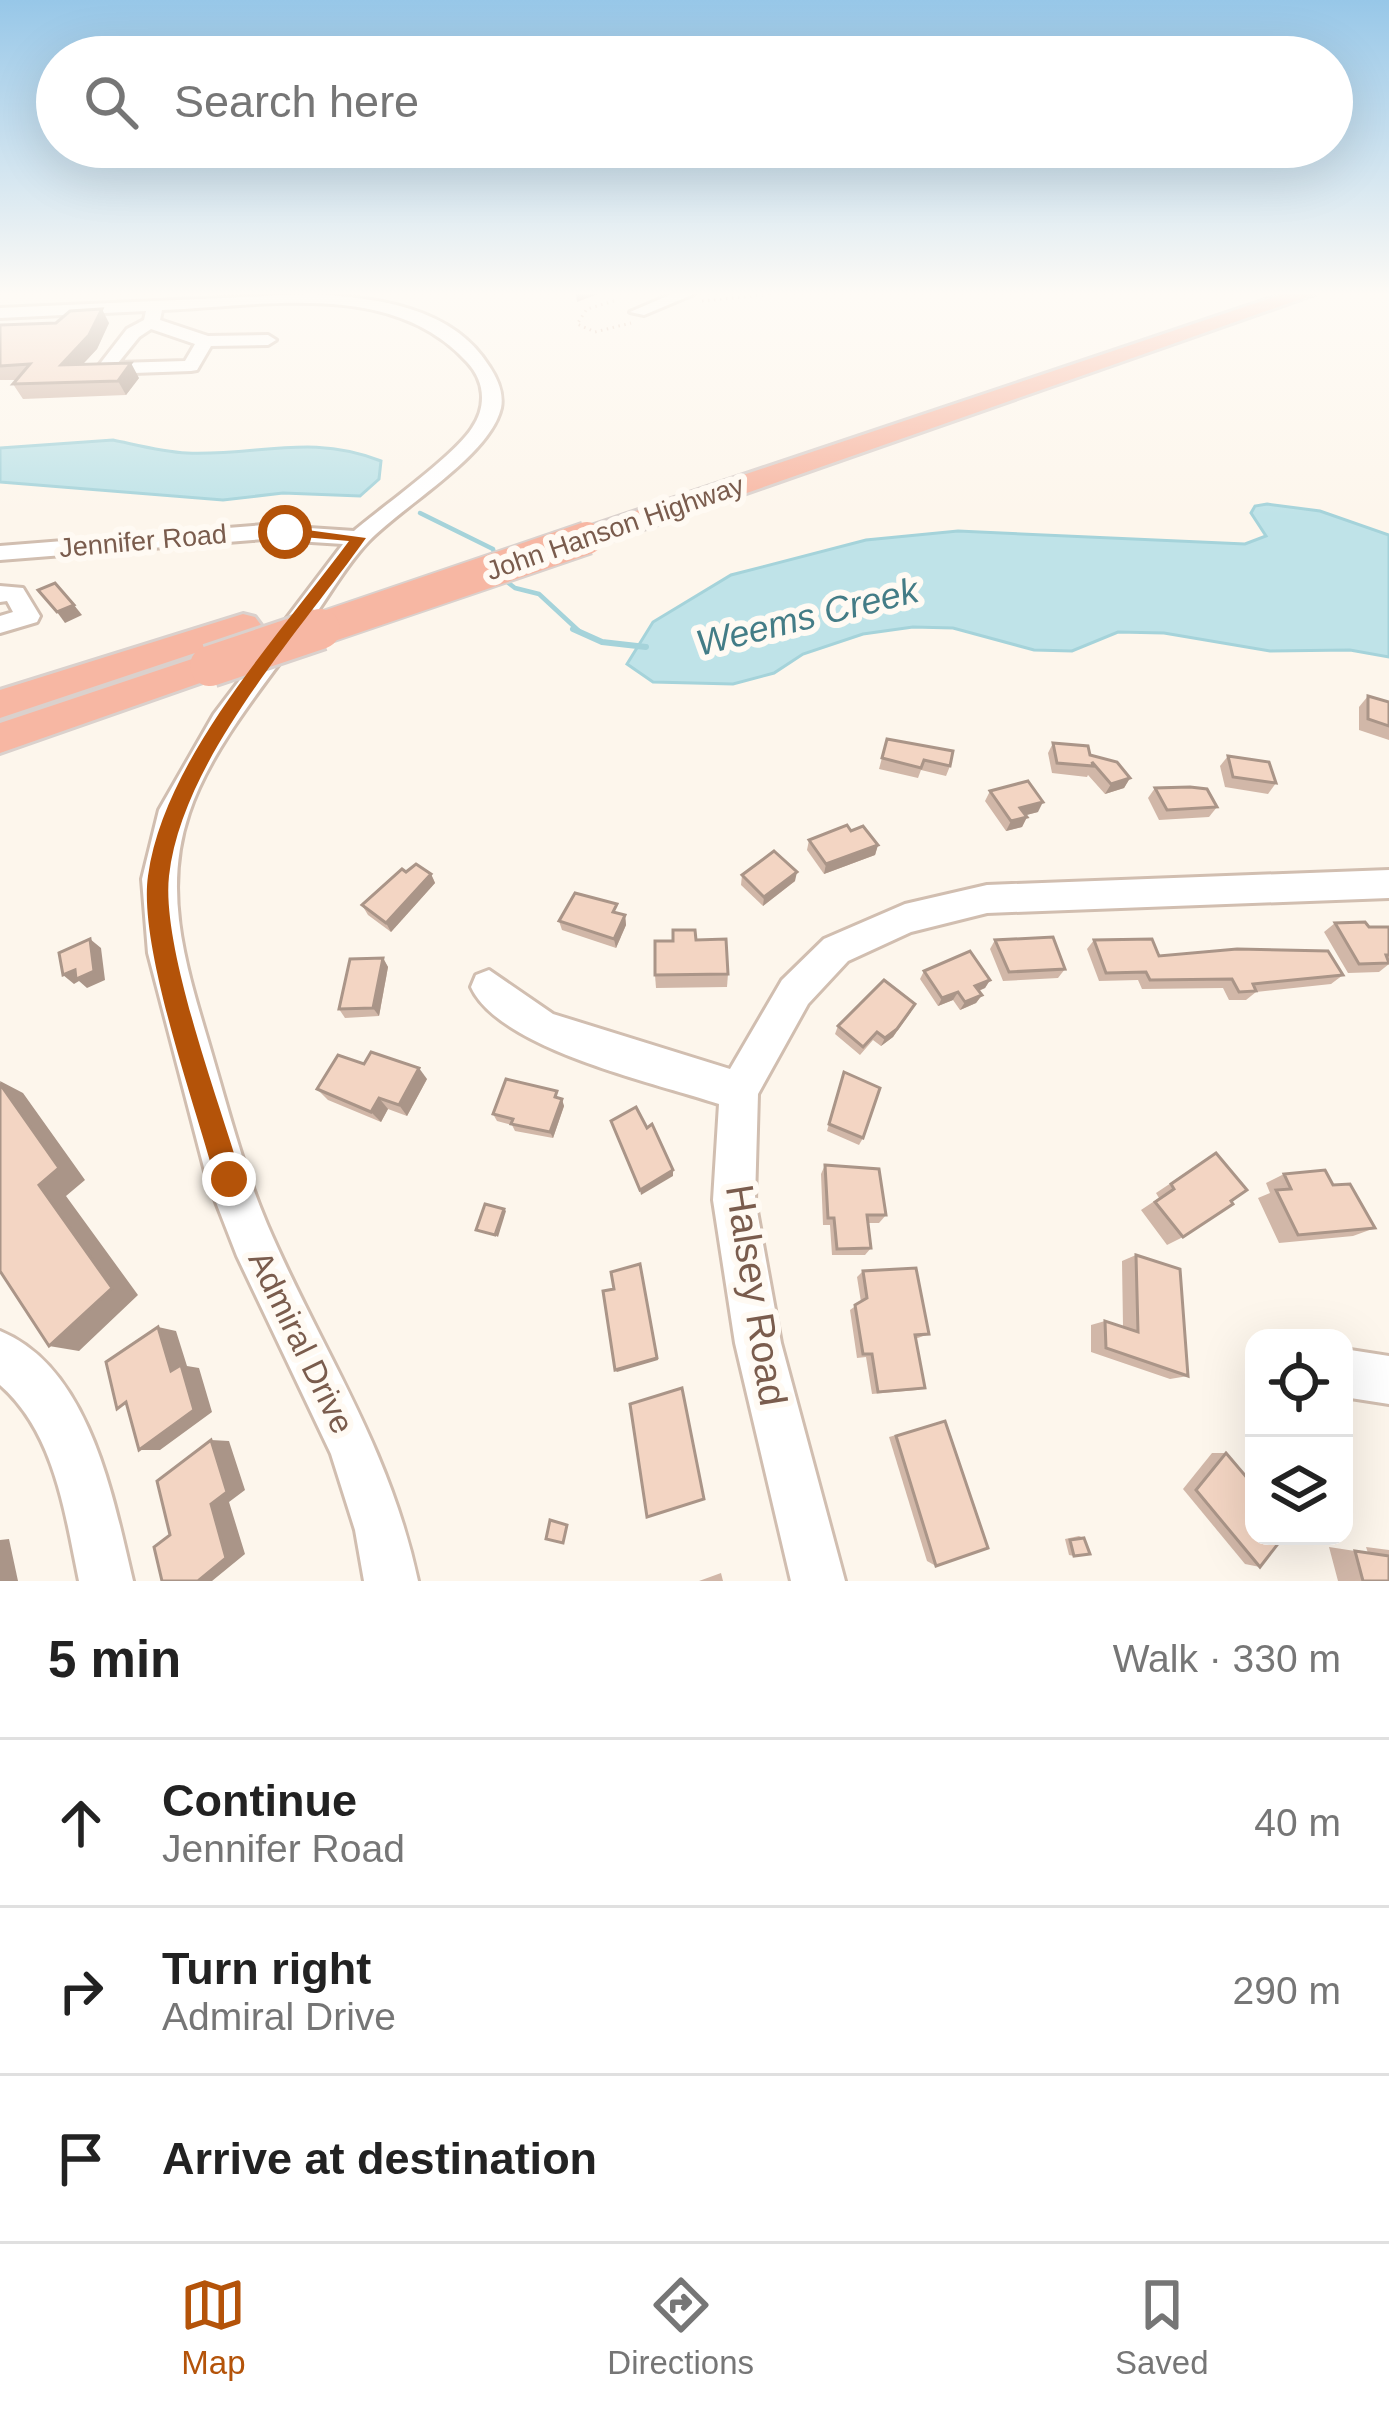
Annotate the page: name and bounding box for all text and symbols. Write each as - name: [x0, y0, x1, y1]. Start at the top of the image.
- search box: [36, 36, 1353, 168]
- icon: search: [78, 69, 144, 135]
- text: Search here: [174, 76, 419, 127]
- street label: John Hanson Highway: [482, 470, 748, 586]
- route start: [258, 505, 312, 559]
- street label: Jennifer Road: [58, 519, 228, 563]
- water label: Weems Creek: [692, 569, 924, 664]
- route end: [202, 1152, 256, 1206]
- street label: Halsey Road: [718, 1181, 795, 1409]
- street label: Admiral Drive: [242, 1245, 362, 1439]
- map controls: [1245, 1329, 1353, 1545]
- button: locate: [1245, 1329, 1353, 1437]
- button: layers: [1245, 1437, 1353, 1545]
- text: 5 min: [48, 1631, 181, 1688]
- text: Walk · 330 m: [1113, 1637, 1341, 1680]
- text: Continue: [162, 1775, 357, 1826]
- icon: ahead: [48, 1790, 114, 1856]
- text: 40 m: [1254, 1801, 1341, 1844]
- text: Jennifer Road: [162, 1827, 405, 1870]
- text: Turn right: [162, 1943, 371, 1994]
- icon: right: [48, 1958, 114, 2024]
- text: 290 m: [1233, 1969, 1341, 2012]
- text: Admiral Drive: [162, 1995, 396, 2038]
- icon: arrive: [48, 2126, 114, 2192]
- text: Arrive at destination: [162, 2133, 597, 2184]
- tab: Map: [180, 2272, 246, 2382]
- tab: Directions: [607, 2272, 754, 2382]
- tab: Saved: [1115, 2272, 1209, 2382]

